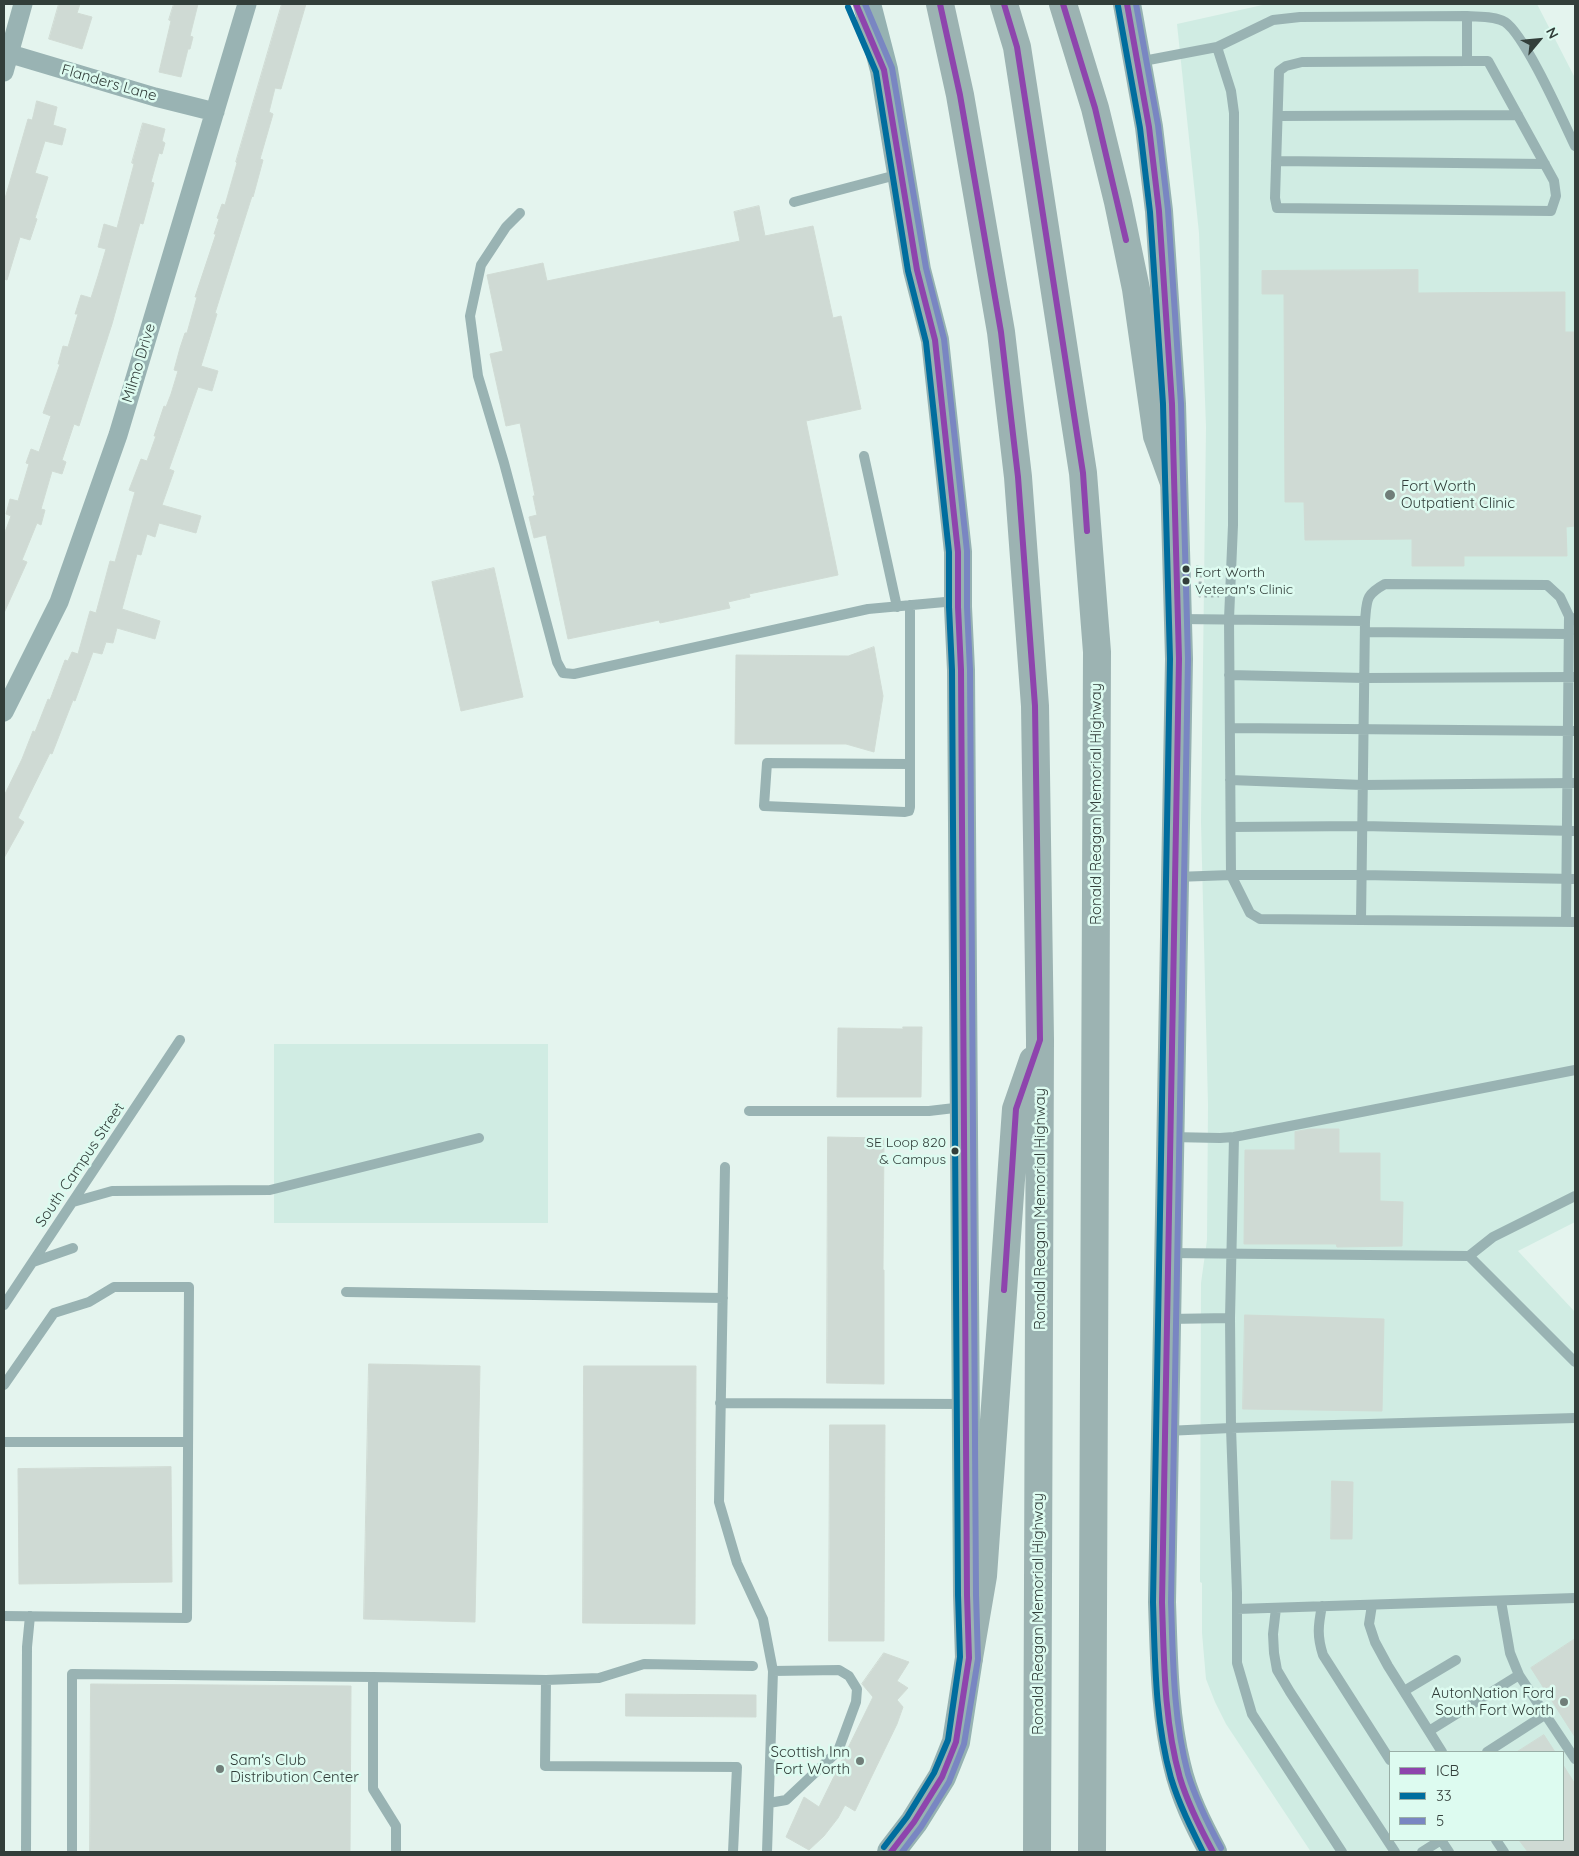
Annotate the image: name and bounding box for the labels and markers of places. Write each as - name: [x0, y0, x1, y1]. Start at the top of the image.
- place label: Fort Worth Outpatient Clinic: [1401, 477, 1515, 512]
- marker: Fort Worth Outpatient Clinic: [1383, 488, 1397, 502]
- unlabelled marker: [1181, 564, 1191, 574]
- place label: Fort Worth Veteran's Clinic: [1195, 565, 1293, 598]
- marker: Fort Worth Veteran's Clinic: [1181, 576, 1191, 586]
- place label: SE Loop 820 & Campus: [866, 1135, 946, 1168]
- marker: SE Loop 820 & Campus: [950, 1146, 960, 1156]
- place label: AutonNation Ford South Fort Worth: [1431, 1684, 1554, 1719]
- marker: AutonNation Ford South Fort Worth: [1558, 1696, 1570, 1708]
- place label: Scottish Inn Fort Worth: [771, 1743, 850, 1778]
- place label: Sam's Club Distribution Center: [230, 1751, 359, 1786]
- marker: Scottish Inn Fort Worth: [854, 1755, 866, 1767]
- marker: Sam's Club Distribution Center: [214, 1763, 226, 1775]

